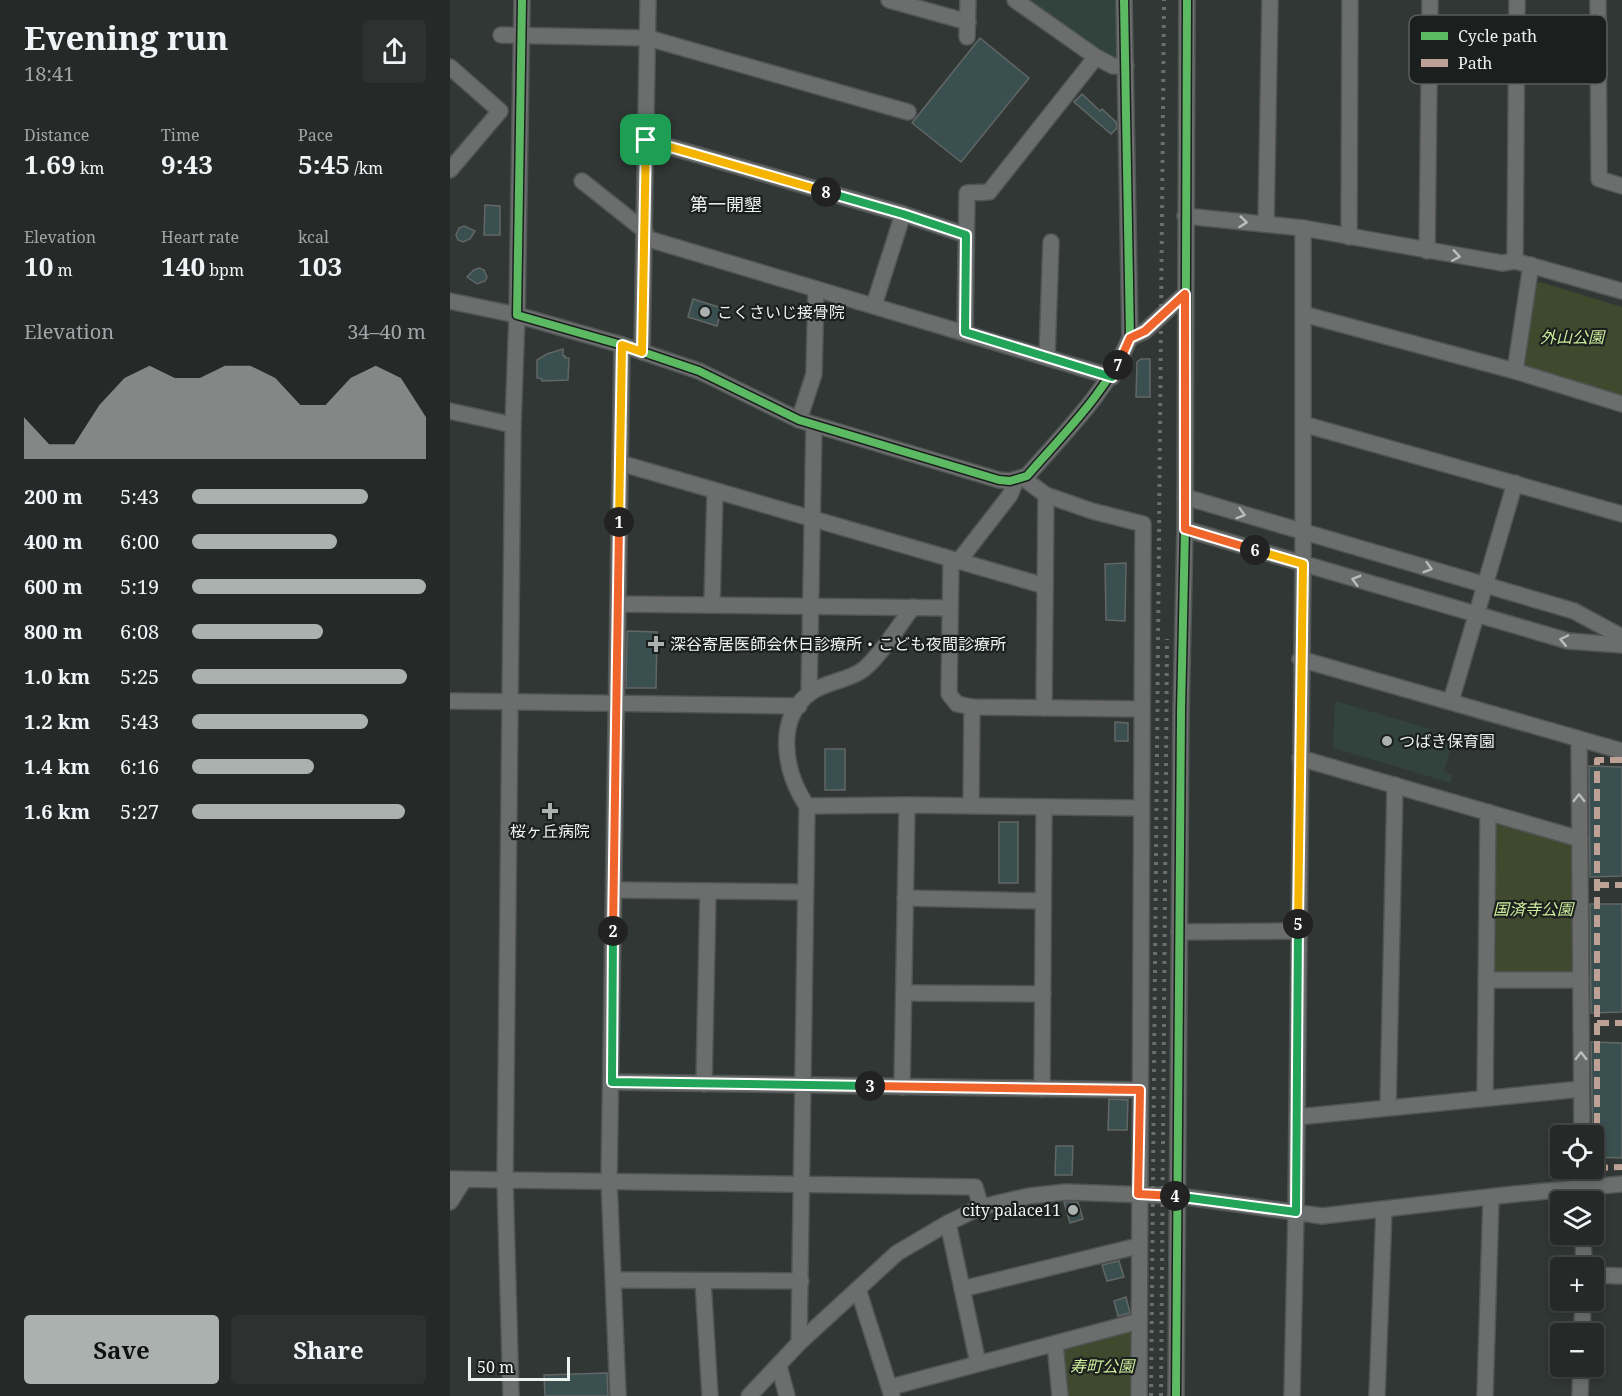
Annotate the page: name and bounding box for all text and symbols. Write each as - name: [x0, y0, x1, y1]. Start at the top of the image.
- text: Evening run: [24, 15, 228, 60]
- legend: [1409, 15, 1607, 84]
- button: share: [363, 20, 426, 83]
- text: Cycle path: [1458, 25, 1537, 47]
- text: Path: [1458, 52, 1492, 74]
- text: 18:41: [24, 60, 74, 87]
- pin: [620, 114, 671, 165]
- icon: arrive: [629, 123, 662, 156]
- text: Distance: [24, 124, 89, 146]
- text: Time: [161, 124, 200, 146]
- text: Pace: [298, 124, 333, 146]
- text: 1.69: [24, 146, 76, 182]
- text: 9:43: [161, 146, 213, 182]
- text: 5:45: [298, 146, 350, 182]
- text: km: [76, 157, 104, 179]
- text: /km: [350, 157, 383, 179]
- pin: 8: [811, 177, 841, 207]
- text: 8: [821, 181, 831, 203]
- district label: 第一開墾: [690, 192, 762, 216]
- one-way arrow: [1238, 215, 1248, 228]
- text: Elevation: [24, 226, 96, 248]
- text: Heart rate: [161, 226, 239, 248]
- text: kcal: [298, 226, 329, 248]
- text: 10: [24, 248, 53, 284]
- text: 140: [161, 248, 205, 284]
- text: 103: [298, 248, 342, 284]
- one-way arrow: [1451, 249, 1461, 262]
- text: m: [53, 259, 73, 281]
- text: bpm: [205, 259, 244, 281]
- place label: こくさいじ接骨院: [717, 301, 845, 323]
- marker: こくさいじ接骨院: [698, 305, 712, 319]
- text: Elevation: [24, 318, 114, 345]
- text: 34–40 m: [347, 318, 426, 345]
- park label: 外山公園: [1540, 326, 1606, 348]
- pin: 7: [1103, 350, 1133, 380]
- text: 7: [1113, 354, 1123, 376]
- text: 200 m: [24, 483, 83, 510]
- text: 5:43: [120, 483, 159, 510]
- pin: 1: [604, 507, 634, 537]
- one-way arrow: [1235, 507, 1246, 519]
- text: 1: [614, 511, 624, 533]
- text: 400 m: [24, 528, 83, 555]
- text: 6:00: [120, 528, 159, 555]
- pin: 6: [1240, 535, 1270, 565]
- text: 6: [1250, 539, 1260, 561]
- one-way arrow: [1423, 561, 1433, 573]
- text: 600 m: [24, 573, 83, 600]
- text: 5:19: [120, 573, 159, 600]
- one-way arrow: [1351, 575, 1362, 587]
- text: 800 m: [24, 618, 83, 645]
- text: 6:08: [120, 618, 159, 645]
- place label: 深谷寄居医師会休日診療所・こども夜間診療所: [670, 633, 1006, 655]
- one-way arrow: [1559, 634, 1569, 647]
- marker: 深谷寄居医師会休日診療所・こども夜間診療所: [647, 635, 665, 653]
- text: 1.0 km: [24, 663, 90, 690]
- text: 5:25: [120, 663, 159, 690]
- text: 1.2 km: [24, 708, 90, 735]
- text: 5:43: [120, 708, 159, 735]
- place label: つばき保育園: [1399, 730, 1495, 752]
- marker: つばき保育園: [1380, 734, 1394, 748]
- text: 1.4 km: [24, 753, 90, 780]
- text: 6:16: [120, 753, 159, 780]
- one-way arrow: [1573, 794, 1585, 803]
- text: 1.6 km: [24, 798, 90, 825]
- text: 5:27: [120, 798, 159, 825]
- marker: 桜ヶ丘病院: [541, 802, 559, 820]
- place label: 桜ヶ丘病院: [510, 820, 590, 842]
- park label: 国済寺公園: [1493, 898, 1575, 920]
- pin: 5: [1283, 909, 1313, 939]
- text: 5: [1293, 913, 1303, 935]
- pin: 2: [598, 916, 628, 946]
- text: 2: [608, 920, 618, 942]
- one-way arrow: [1575, 1052, 1587, 1061]
- pin: 3: [855, 1071, 885, 1101]
- text: 3: [865, 1075, 875, 1097]
- map controls: [1550, 1125, 1604, 1377]
- button: locate: [1550, 1125, 1604, 1179]
- pin: 4: [1160, 1181, 1190, 1211]
- text: 4: [1170, 1185, 1180, 1207]
- button: layers: [1550, 1191, 1604, 1245]
- place label: city palace11: [962, 1199, 1061, 1221]
- marker: city palace11: [1066, 1203, 1080, 1217]
- button: +: [1550, 1257, 1604, 1311]
- button: Save: [24, 1315, 219, 1384]
- button: Share: [231, 1315, 426, 1384]
- button: −: [1550, 1323, 1604, 1377]
- scale bar: [468, 1354, 570, 1382]
- park label: 寿町公園: [1070, 1355, 1136, 1377]
- text: 50 m: [477, 1356, 514, 1378]

